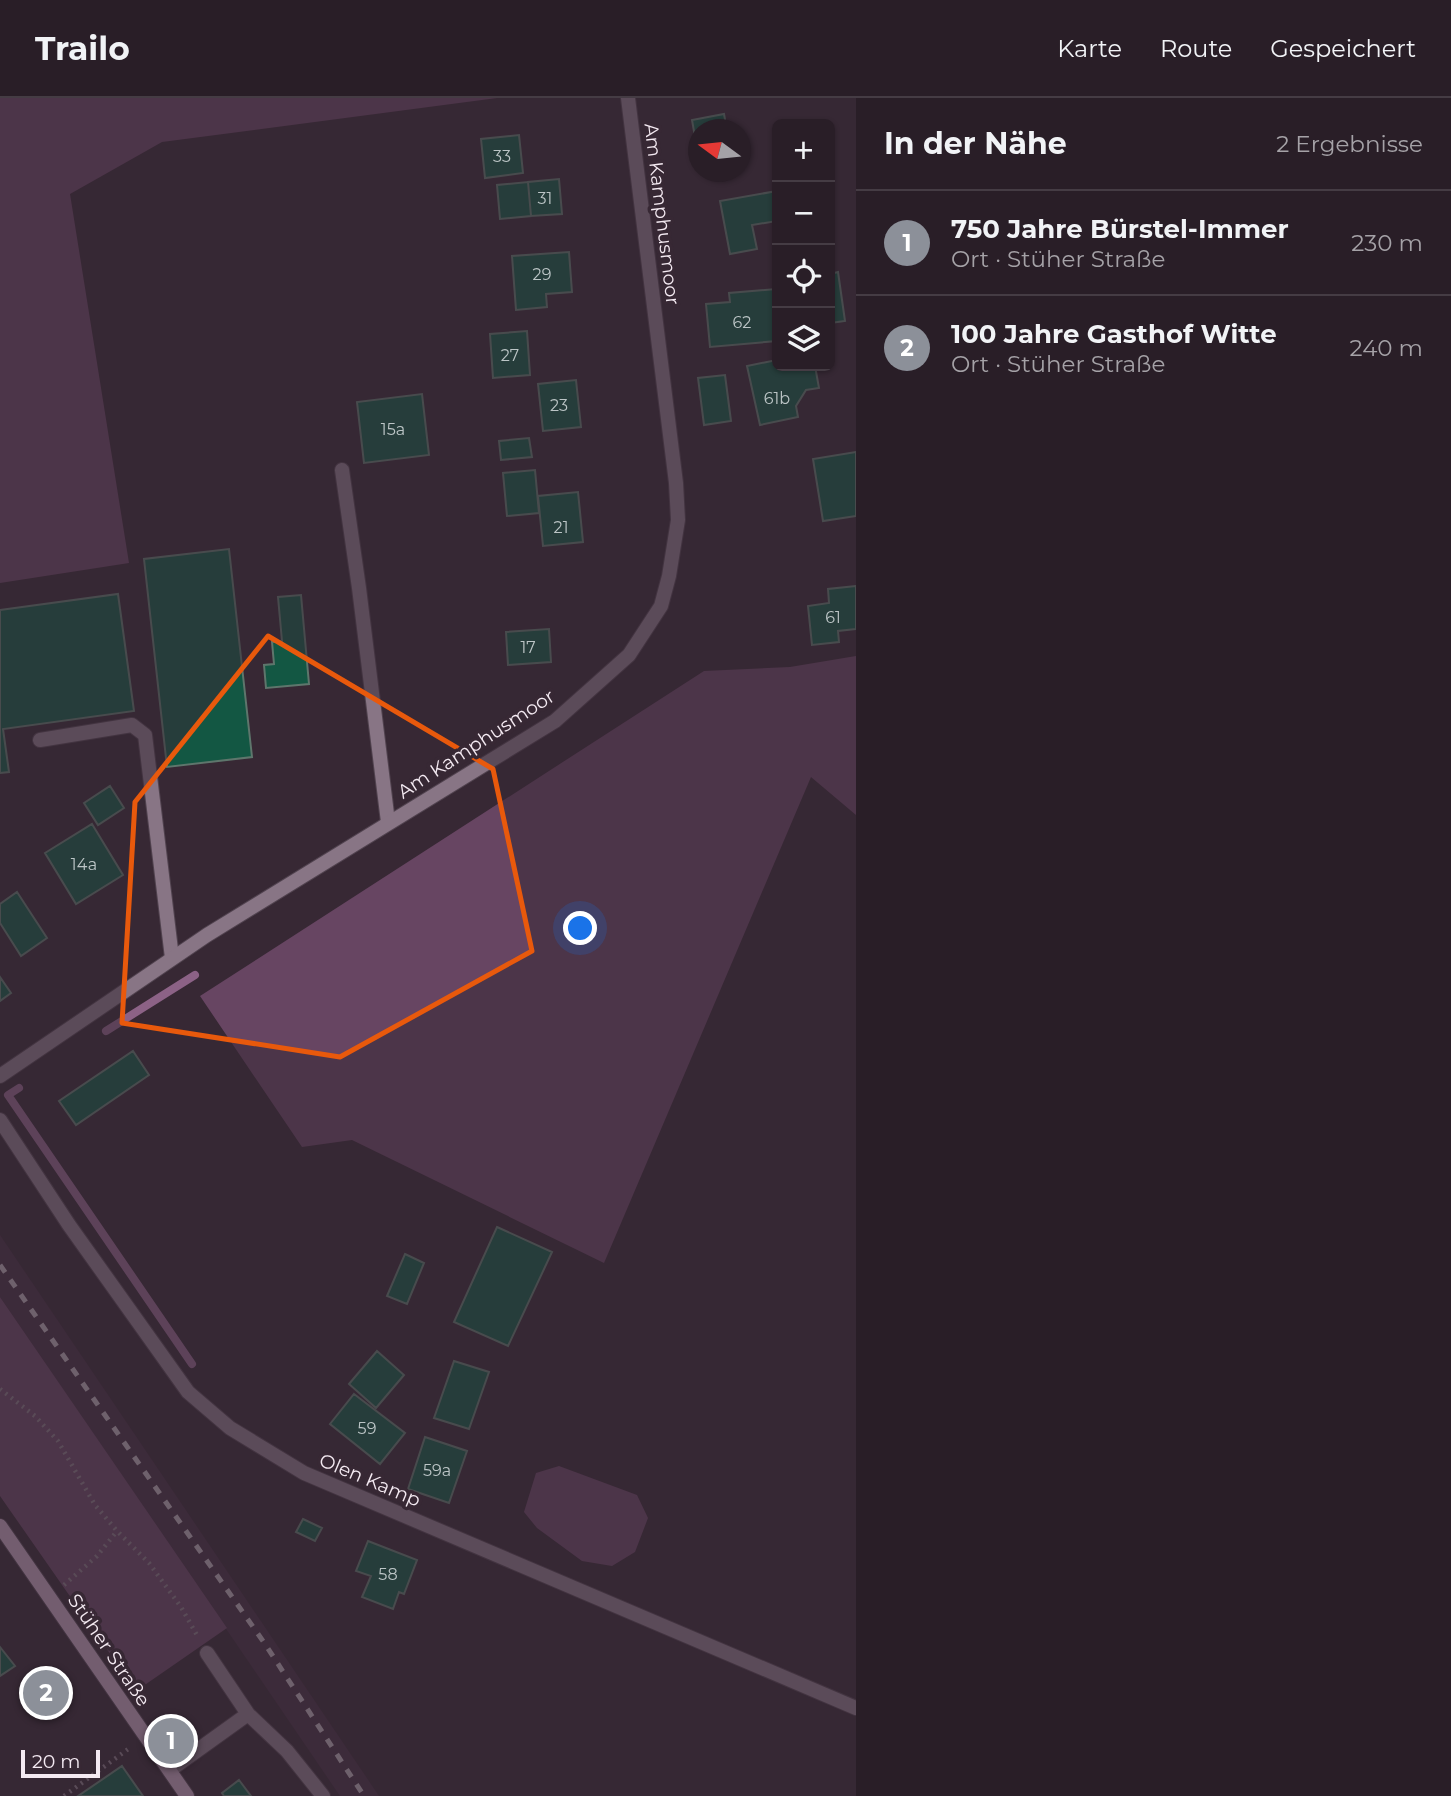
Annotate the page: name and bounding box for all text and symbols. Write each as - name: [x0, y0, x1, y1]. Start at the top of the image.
- text: Trailo: [35, 28, 130, 68]
- text: Karte: [1057, 34, 1122, 63]
- text: Route: [1160, 34, 1232, 63]
- text: Gespeichert: [1270, 34, 1416, 63]
- north arrow: [688, 119, 751, 182]
- map controls: [772, 119, 835, 371]
- button: +: [772, 119, 835, 182]
- street label: Am Kamphusmoor: [639, 122, 685, 306]
- text: In der Nähe: [884, 125, 1067, 162]
- text: 2 Ergebnisse: [1276, 130, 1423, 158]
- house number: 33: [493, 147, 511, 166]
- button: −: [772, 182, 835, 245]
- house number: 31: [538, 189, 552, 208]
- text: 750 Jahre Bürstel-Immer: [951, 213, 1289, 245]
- text: 1: [902, 229, 912, 257]
- text: 230 m: [1351, 229, 1423, 257]
- button: locate: [772, 245, 835, 308]
- text: Ort · Stüher Straße: [951, 245, 1165, 273]
- house number: 29: [533, 265, 551, 284]
- button: layers: [772, 308, 835, 371]
- house number: 62: [733, 313, 751, 332]
- text: 100 Jahre Gasthof Witte: [951, 318, 1277, 350]
- text: 2: [900, 334, 914, 362]
- text: 240 m: [1350, 334, 1423, 362]
- house number: 27: [501, 346, 519, 365]
- text: Ort · Stüher Straße: [951, 350, 1165, 378]
- house number: 61b: [764, 389, 790, 408]
- house number: 23: [550, 396, 568, 415]
- house number: 15a: [381, 420, 405, 439]
- house number: 21: [554, 518, 568, 537]
- house number: 61: [825, 608, 841, 627]
- house number: 17: [520, 638, 536, 657]
- street label: Am Kamphusmoor: [393, 685, 559, 803]
- house number: 14a: [71, 855, 97, 874]
- your location: [563, 911, 597, 945]
- house number: 59: [358, 1419, 376, 1438]
- street label: Olen Kamp: [316, 1448, 424, 1512]
- house number: 59a: [423, 1461, 451, 1480]
- house number: 58: [378, 1565, 398, 1584]
- street label: Stüher Straße: [63, 1589, 155, 1711]
- pin: 2: [23, 1667, 69, 1719]
- pin: 1: [148, 1715, 194, 1767]
- scale bar: [21, 1747, 100, 1779]
- text: 20 m: [32, 1750, 80, 1773]

